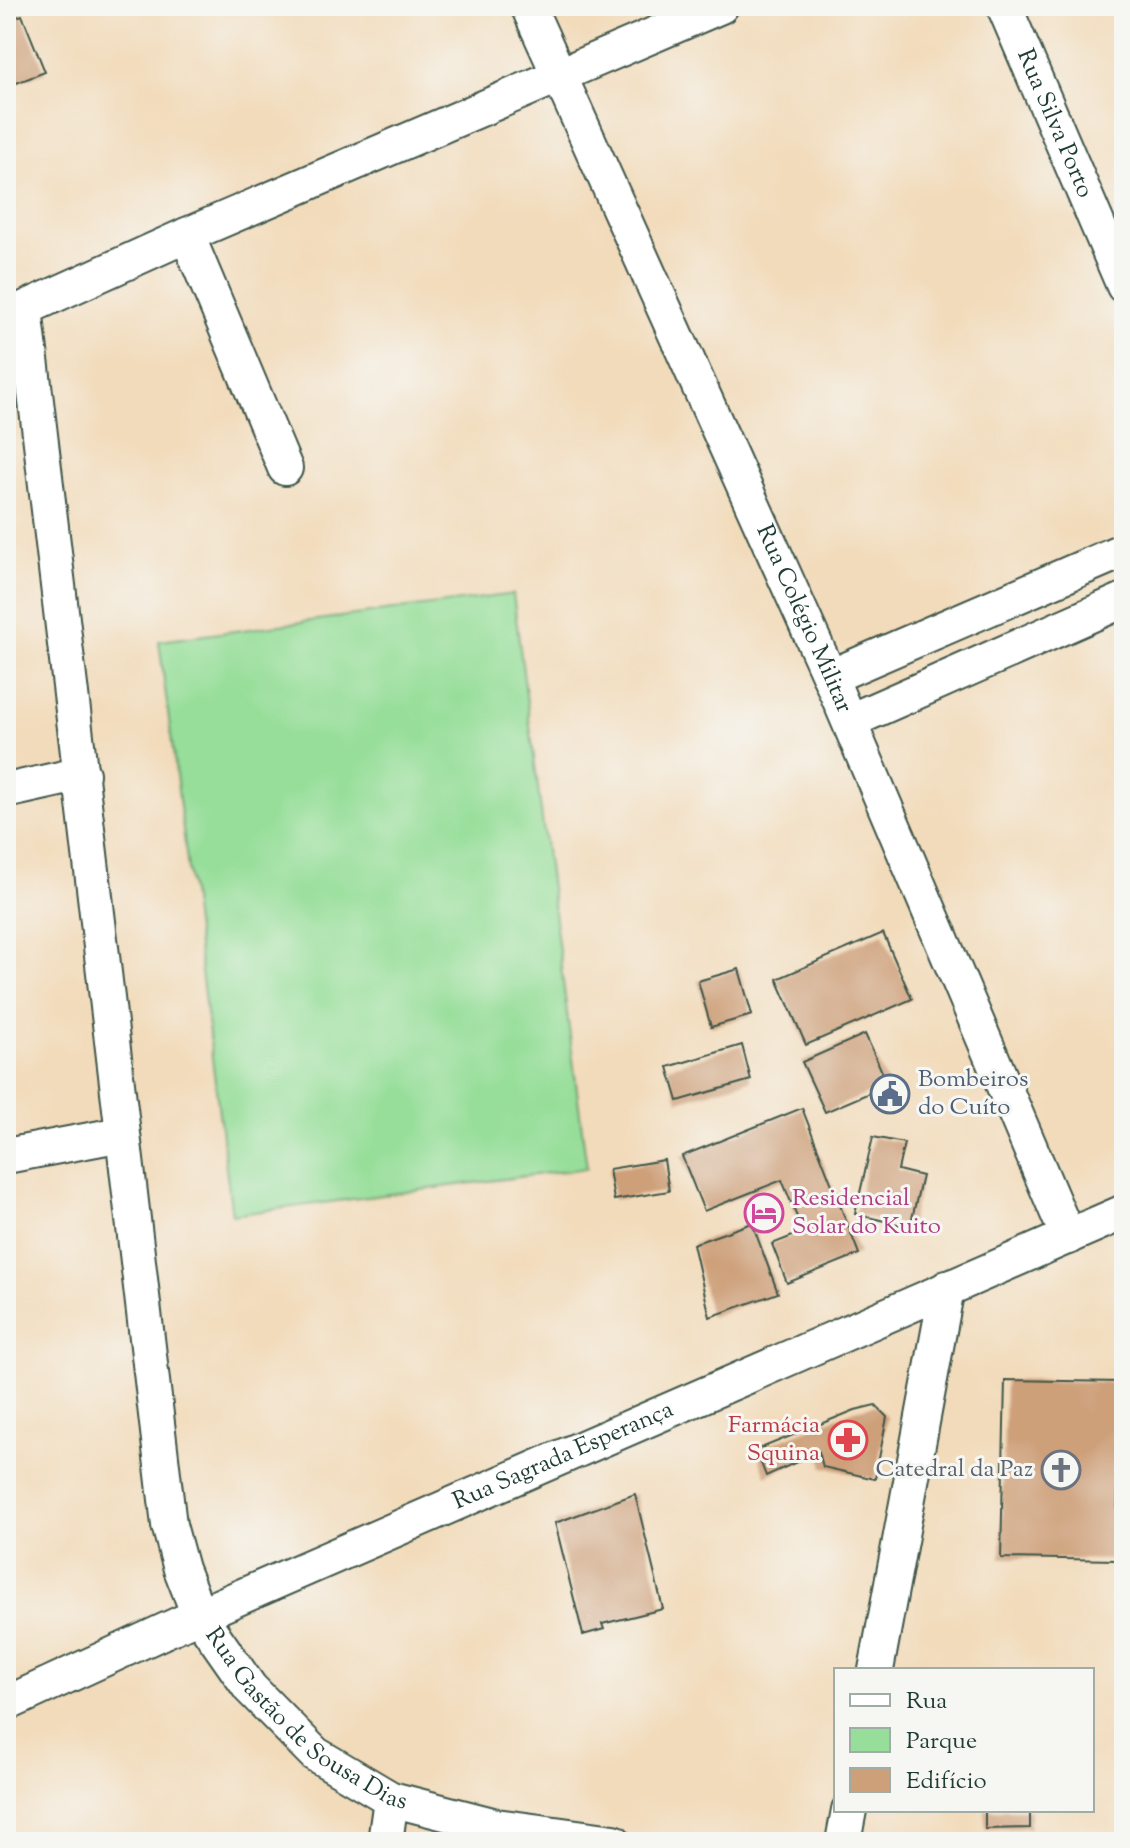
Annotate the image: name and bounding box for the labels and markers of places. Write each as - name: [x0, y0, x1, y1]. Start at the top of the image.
- place label: Bombeiros do Cuíto: [918, 1063, 1028, 1125]
- public building icon: Bombeiros do Cuíto: [869, 1073, 911, 1115]
- place label: Residencial Solar do Kuito: [792, 1182, 941, 1244]
- hotel icon: Residencial Solar do Kuito: [743, 1192, 785, 1234]
- place label: Farmácia Squina: [728, 1409, 820, 1471]
- pharmacy icon: Farmácia Squina: [827, 1419, 869, 1461]
- church icon: Catedral da Paz: [1040, 1449, 1082, 1491]
- place label: Catedral da Paz: [876, 1453, 1033, 1487]

